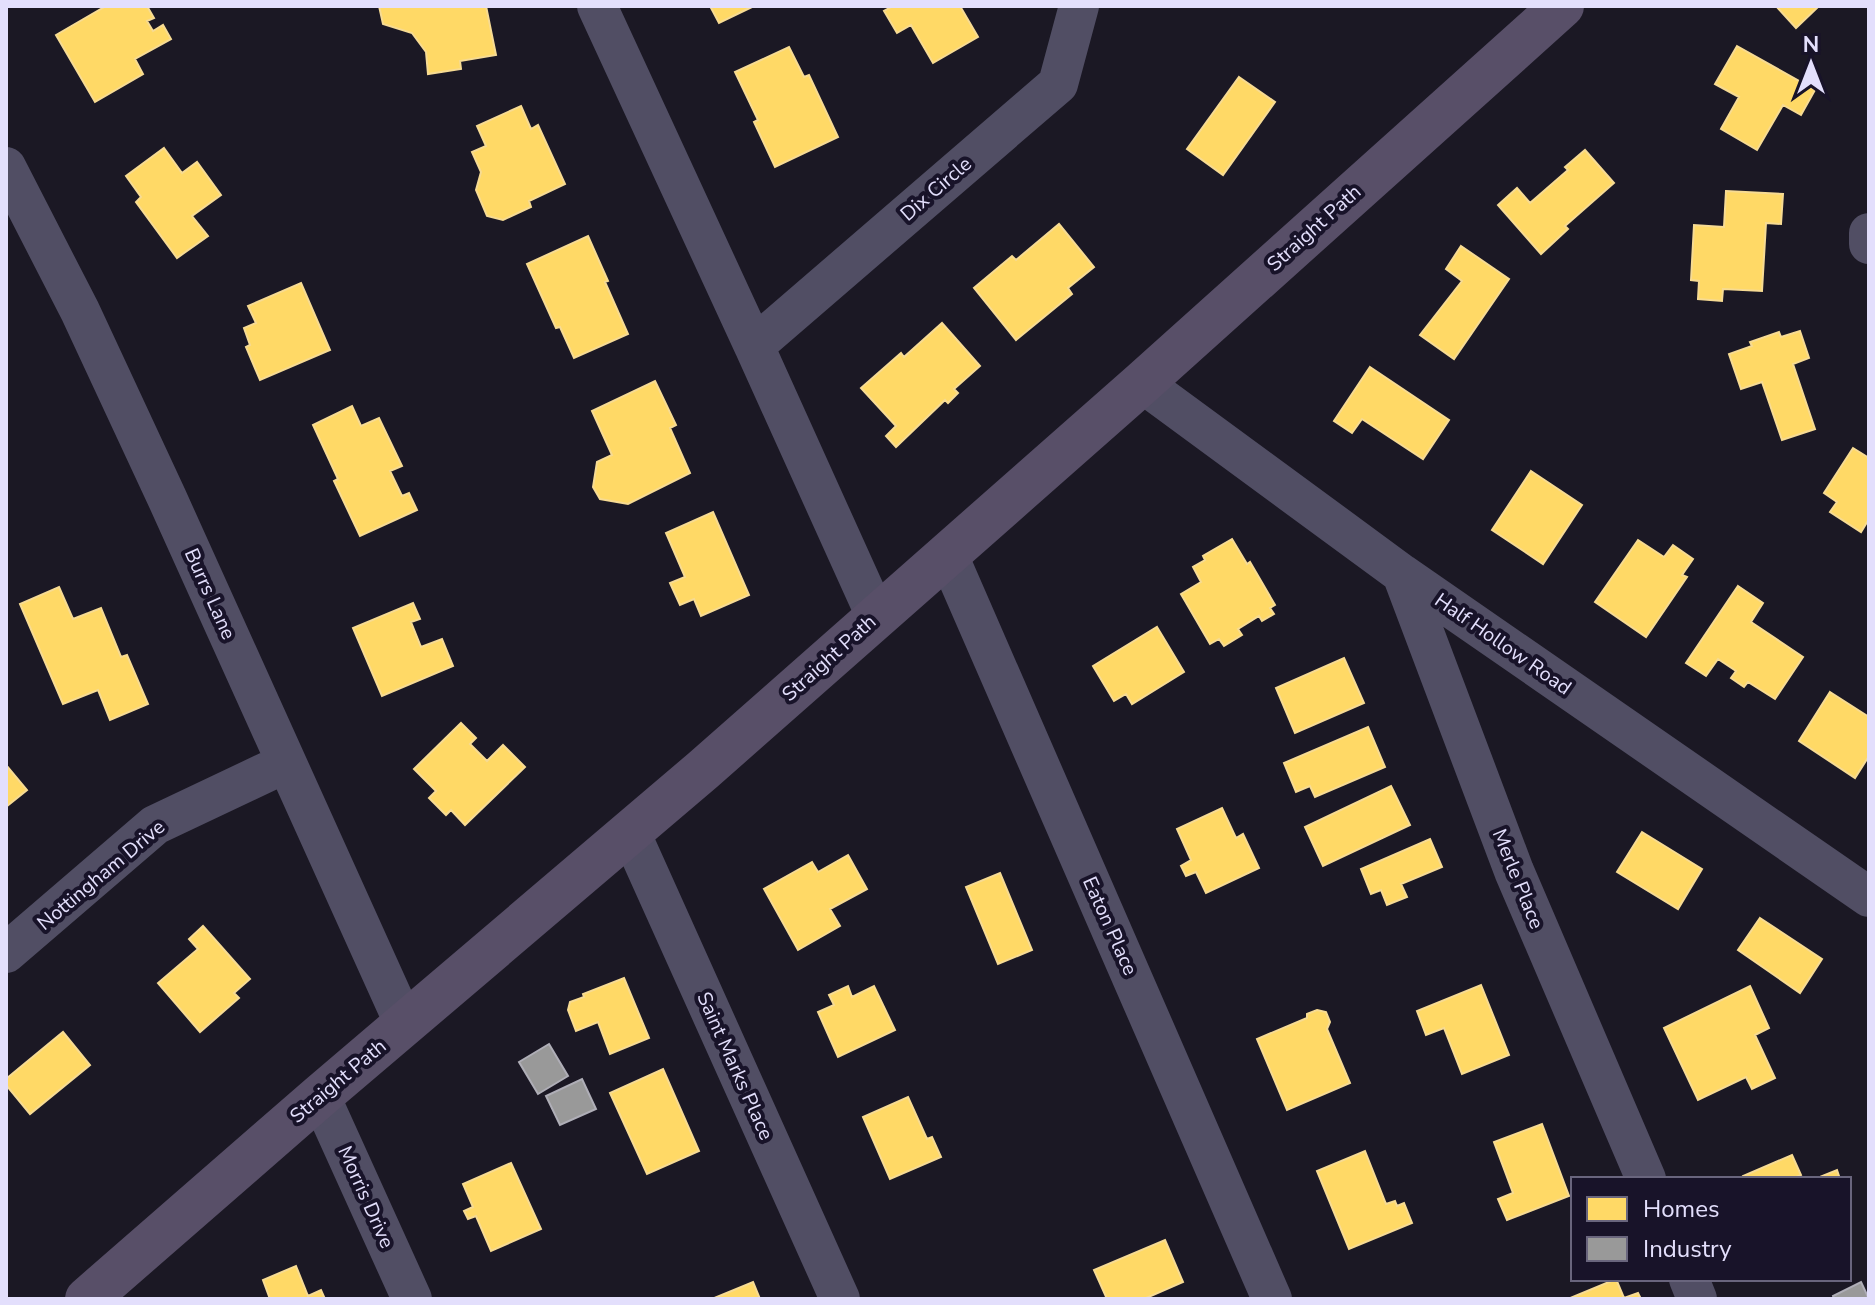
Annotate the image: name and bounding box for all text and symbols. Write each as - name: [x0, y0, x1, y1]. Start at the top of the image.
- north arrow: [1771, 24, 1851, 104]
- text: N: [1803, 30, 1819, 60]
- street label: Dix Circle: [895, 151, 977, 227]
- street label: Straight Path: [1261, 179, 1367, 277]
- street label: Burrs Lane: [178, 544, 242, 644]
- street label: Half Hollow Road: [1429, 587, 1577, 701]
- street label: Straight Path: [776, 609, 882, 707]
- street label: Nottingham Drive: [31, 814, 171, 936]
- street label: Merle Place: [1486, 825, 1550, 933]
- street label: Eaton Place: [1076, 872, 1144, 980]
- street label: Saint Marks Place: [690, 988, 780, 1144]
- street label: Straight Path: [284, 1033, 392, 1129]
- street label: Morris Drive: [331, 1142, 401, 1252]
- legend: [1571, 1177, 1851, 1281]
- text: Homes: [1643, 1193, 1719, 1225]
- text: Industry: [1643, 1233, 1732, 1265]

